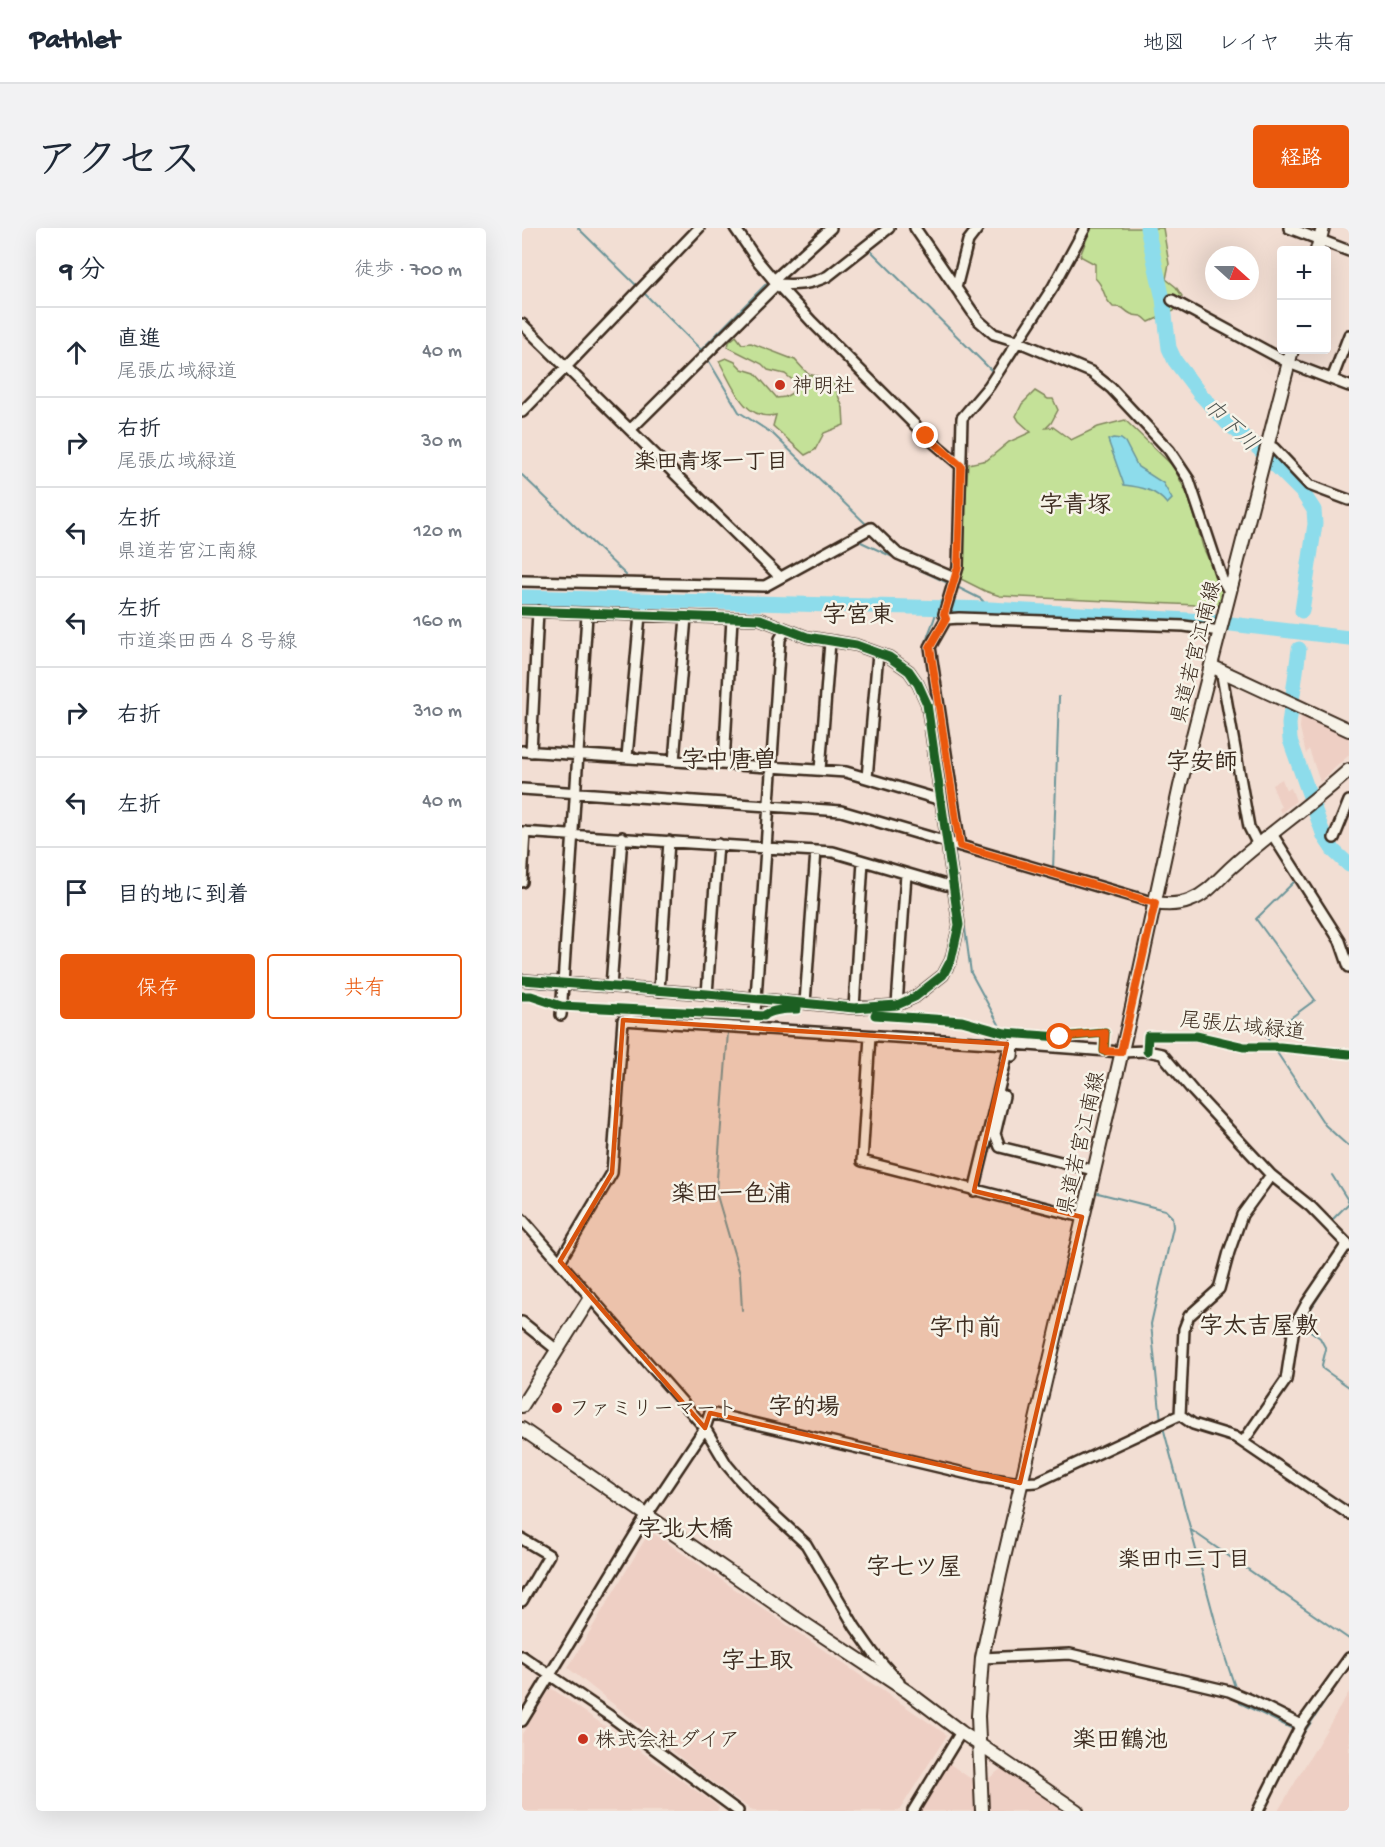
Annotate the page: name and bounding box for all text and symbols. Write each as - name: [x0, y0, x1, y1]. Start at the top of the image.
- text: Pathlet: [30, 25, 120, 58]
- text: 地図: [1143, 33, 1185, 58]
- text: レイヤ: [1218, 33, 1280, 58]
- text: 共有: [1313, 33, 1355, 58]
- button: 経路: [1253, 125, 1349, 188]
- text: アクセス: [36, 140, 201, 189]
- north arrow: [1205, 246, 1259, 300]
- map controls: [1277, 246, 1331, 354]
- button: +: [1277, 246, 1331, 300]
- text: 9 分: [60, 257, 105, 288]
- text: 徒歩 · 700 m: [354, 260, 462, 283]
- button: −: [1277, 300, 1331, 354]
- text: 直進: [117, 328, 161, 354]
- icon: ahead: [60, 336, 93, 369]
- text: 40 m: [422, 341, 462, 364]
- text: 尾張広域緑道: [117, 362, 237, 385]
- place label: 神明社: [792, 375, 855, 401]
- marker: 神明社: [773, 378, 787, 392]
- water label: 巾下川: [1196, 393, 1264, 459]
- text: 右折: [117, 418, 161, 444]
- route end: [912, 422, 938, 448]
- icon: right: [60, 426, 93, 459]
- text: 30 m: [421, 431, 462, 454]
- district label: 楽田青塚一丁目: [634, 449, 788, 477]
- text: 尾張広域緑道: [117, 452, 237, 475]
- district label: 字青塚: [1039, 492, 1111, 522]
- text: 左折: [117, 508, 161, 534]
- icon: left: [60, 516, 93, 549]
- text: 120 m: [414, 521, 462, 544]
- text: 県道若宮江南線: [117, 542, 257, 565]
- street label: 県道若宮江南線: [1167, 578, 1228, 727]
- text: 左折: [117, 598, 161, 624]
- district label: 字宮東: [822, 602, 894, 632]
- icon: left: [60, 606, 93, 639]
- text: 160 m: [413, 611, 462, 634]
- text: 市道楽田西４８号線: [117, 632, 297, 655]
- icon: right: [60, 696, 93, 729]
- text: 310 m: [413, 701, 462, 724]
- text: 右折: [117, 704, 161, 730]
- district label: 字中唐曽: [681, 747, 777, 777]
- district label: 字安師: [1166, 749, 1238, 779]
- icon: left: [60, 786, 93, 819]
- text: 40 m: [422, 791, 462, 814]
- text: 左折: [117, 794, 161, 820]
- icon: arrive: [60, 876, 93, 909]
- text: 目的地に到着: [117, 884, 249, 910]
- button: 保存: [60, 954, 255, 1019]
- button: 共有: [267, 954, 462, 1019]
- street label: 尾張広域緑道: [1179, 1008, 1307, 1047]
- route start: [1046, 1023, 1072, 1049]
- street label: 県道若宮江南線: [1053, 1069, 1112, 1218]
- district label: 楽田一色浦: [671, 1181, 791, 1211]
- district label: 字太吉屋敷: [1199, 1313, 1319, 1343]
- district label: 字巾前: [929, 1315, 1001, 1345]
- district label: 字的場: [768, 1394, 840, 1424]
- place label: ファミリーマート: [569, 1399, 737, 1424]
- marker: ファミリーマート: [550, 1401, 564, 1415]
- district label: 字北大橋: [637, 1516, 733, 1546]
- district label: 楽田巾三丁目: [1118, 1547, 1250, 1575]
- district label: 字七ツ屋: [866, 1554, 962, 1584]
- district label: 字土取: [721, 1648, 793, 1678]
- district label: 楽田鶴池: [1072, 1727, 1168, 1757]
- place label: 株式会社ダイア: [595, 1728, 740, 1755]
- marker: 株式会社ダイア: [576, 1732, 590, 1746]

